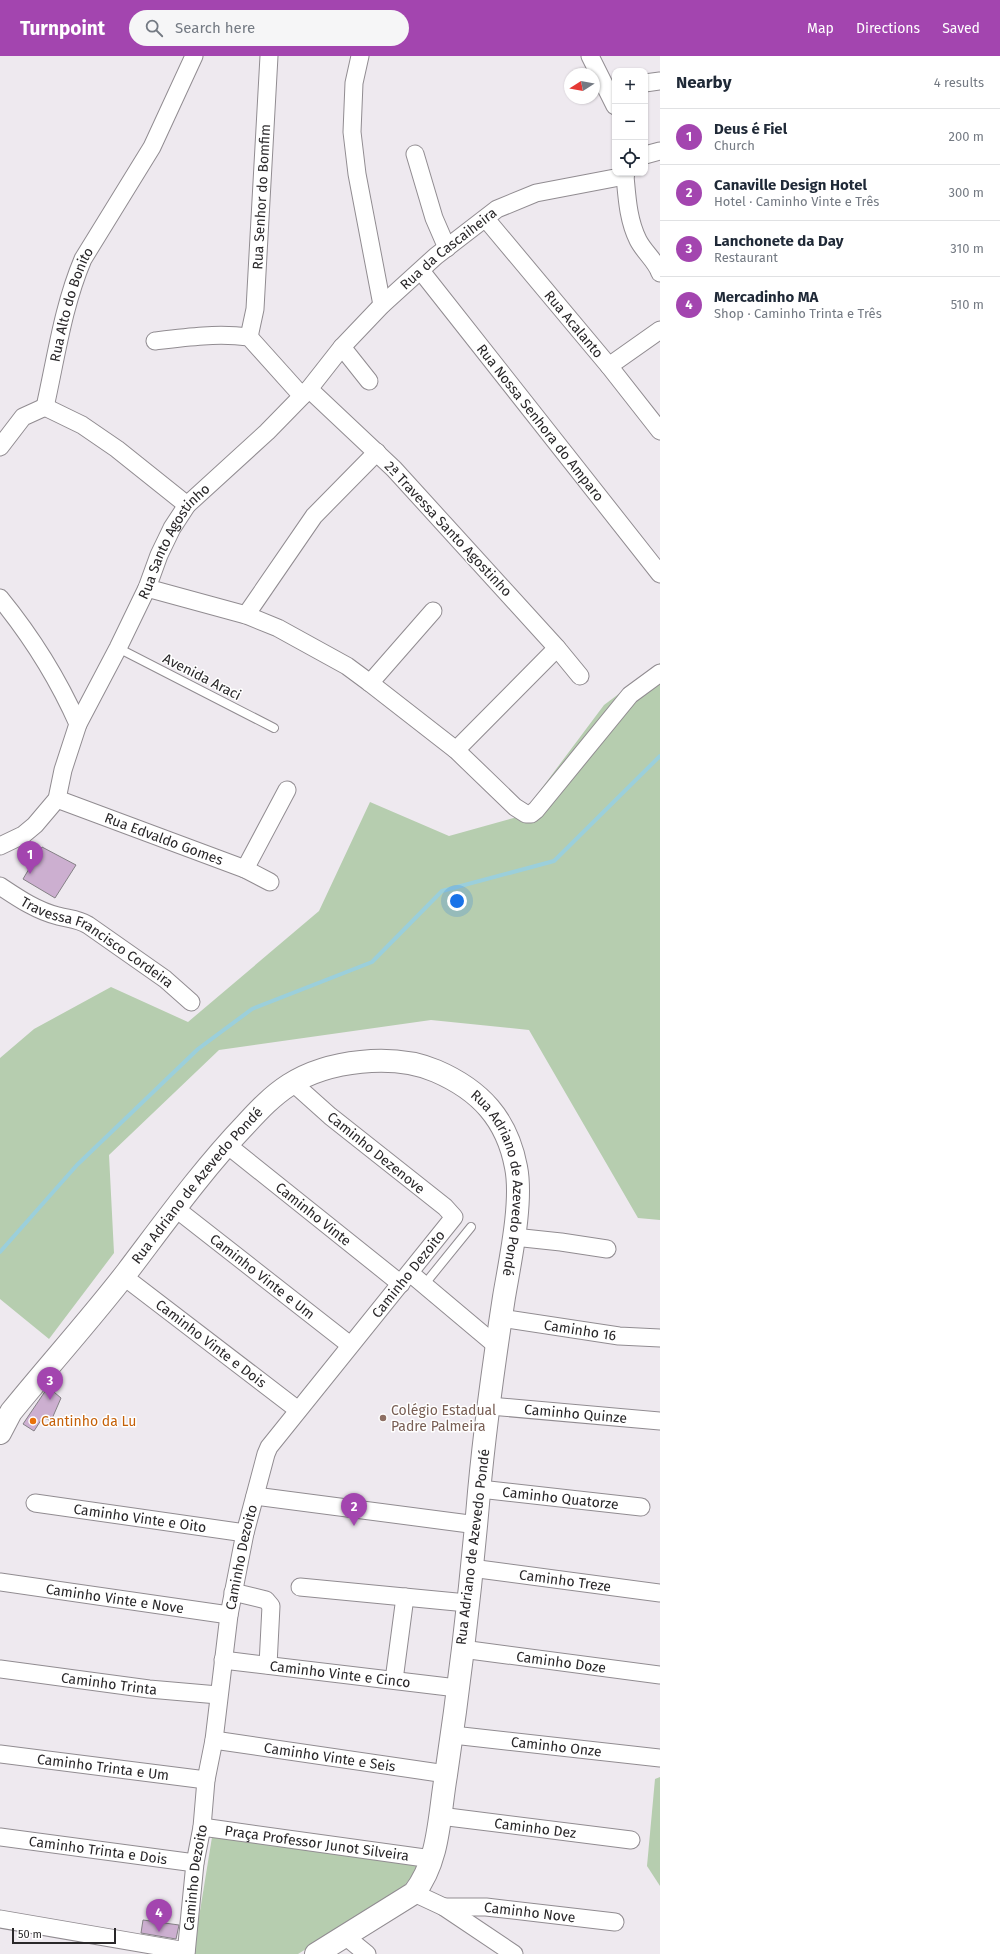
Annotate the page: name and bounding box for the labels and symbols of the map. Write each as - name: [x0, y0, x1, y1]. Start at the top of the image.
- north arrow: [564, 68, 600, 104]
- street label: Rua Senhor do Bomfim: [249, 123, 274, 270]
- street label: Rua da Cascaiheira: [396, 204, 500, 293]
- street label: Rua Alto do Bonito: [46, 244, 97, 363]
- street label: Rua Acalanto: [541, 287, 607, 361]
- street label: Rua Nossa Senhora do Amparo: [473, 341, 608, 504]
- street label: 2ª Travessa Santo Agostinho: [381, 458, 515, 600]
- street label: Rua Santo Agostinho: [134, 480, 213, 602]
- street label: Avenida Araci: [160, 650, 244, 704]
- street label: Rua Edvaldo Gomes: [102, 809, 226, 869]
- pin: 1: [17, 841, 43, 874]
- your location: [447, 891, 467, 911]
- street label: Travessa Francisco Cordeira: [18, 893, 177, 991]
- street label: Rua Adriano de Azevedo Pondé: [467, 1086, 527, 1278]
- street label: Rua Adriano de Azevedo Pondé: [128, 1103, 266, 1267]
- street label: Caminho Dezenove: [324, 1108, 428, 1198]
- street label: Caminho Vinte: [272, 1179, 355, 1249]
- street label: Caminho Dezoito: [368, 1227, 449, 1321]
- street label: Caminho Vinte e Um: [207, 1230, 318, 1323]
- street label: Caminho Vinte e Dois: [152, 1296, 270, 1392]
- street label: Caminho 16: [543, 1316, 618, 1344]
- pin: 3: [37, 1367, 63, 1400]
- street label: Caminho Quinze: [523, 1401, 628, 1427]
- place label: Colégio Estadual Padre Palmeira: [391, 1402, 496, 1435]
- place label: Cantinho da Lu: [41, 1413, 136, 1430]
- marker: Colégio Estadual Padre Palmeira: [378, 1413, 388, 1423]
- marker: Cantinho da Lu: [28, 1416, 38, 1426]
- street label: Rua Adriano de Azevedo Pondé: [453, 1448, 493, 1646]
- street label: Caminho Quatorze: [501, 1483, 620, 1513]
- pin: 2: [341, 1493, 367, 1526]
- street label: Caminho Vinte e Oito: [72, 1500, 207, 1536]
- street label: Caminho Dezoito: [222, 1503, 261, 1611]
- street label: Caminho Treze: [518, 1566, 612, 1595]
- street label: Caminho Vinte e Nove: [45, 1580, 185, 1617]
- street label: Caminho Doze: [515, 1648, 607, 1676]
- street label: Caminho Vinte e Cinco: [269, 1657, 412, 1691]
- street label: Caminho Trinta: [60, 1669, 158, 1698]
- street label: Caminho Onze: [510, 1733, 603, 1760]
- street label: Caminho Vinte e Seis: [263, 1739, 397, 1775]
- street label: Caminho Trinta e Um: [36, 1750, 170, 1784]
- street label: Caminho Dez: [493, 1814, 577, 1842]
- street label: Praça Professor Junot Silveira: [224, 1822, 410, 1864]
- street label: Caminho Dezoito: [180, 1823, 211, 1932]
- street label: Caminho Trinta e Dois: [28, 1832, 169, 1868]
- street label: Caminho Nove: [483, 1898, 576, 1926]
- pin: 4: [146, 1899, 172, 1932]
- scale bar: [12, 1926, 116, 1945]

